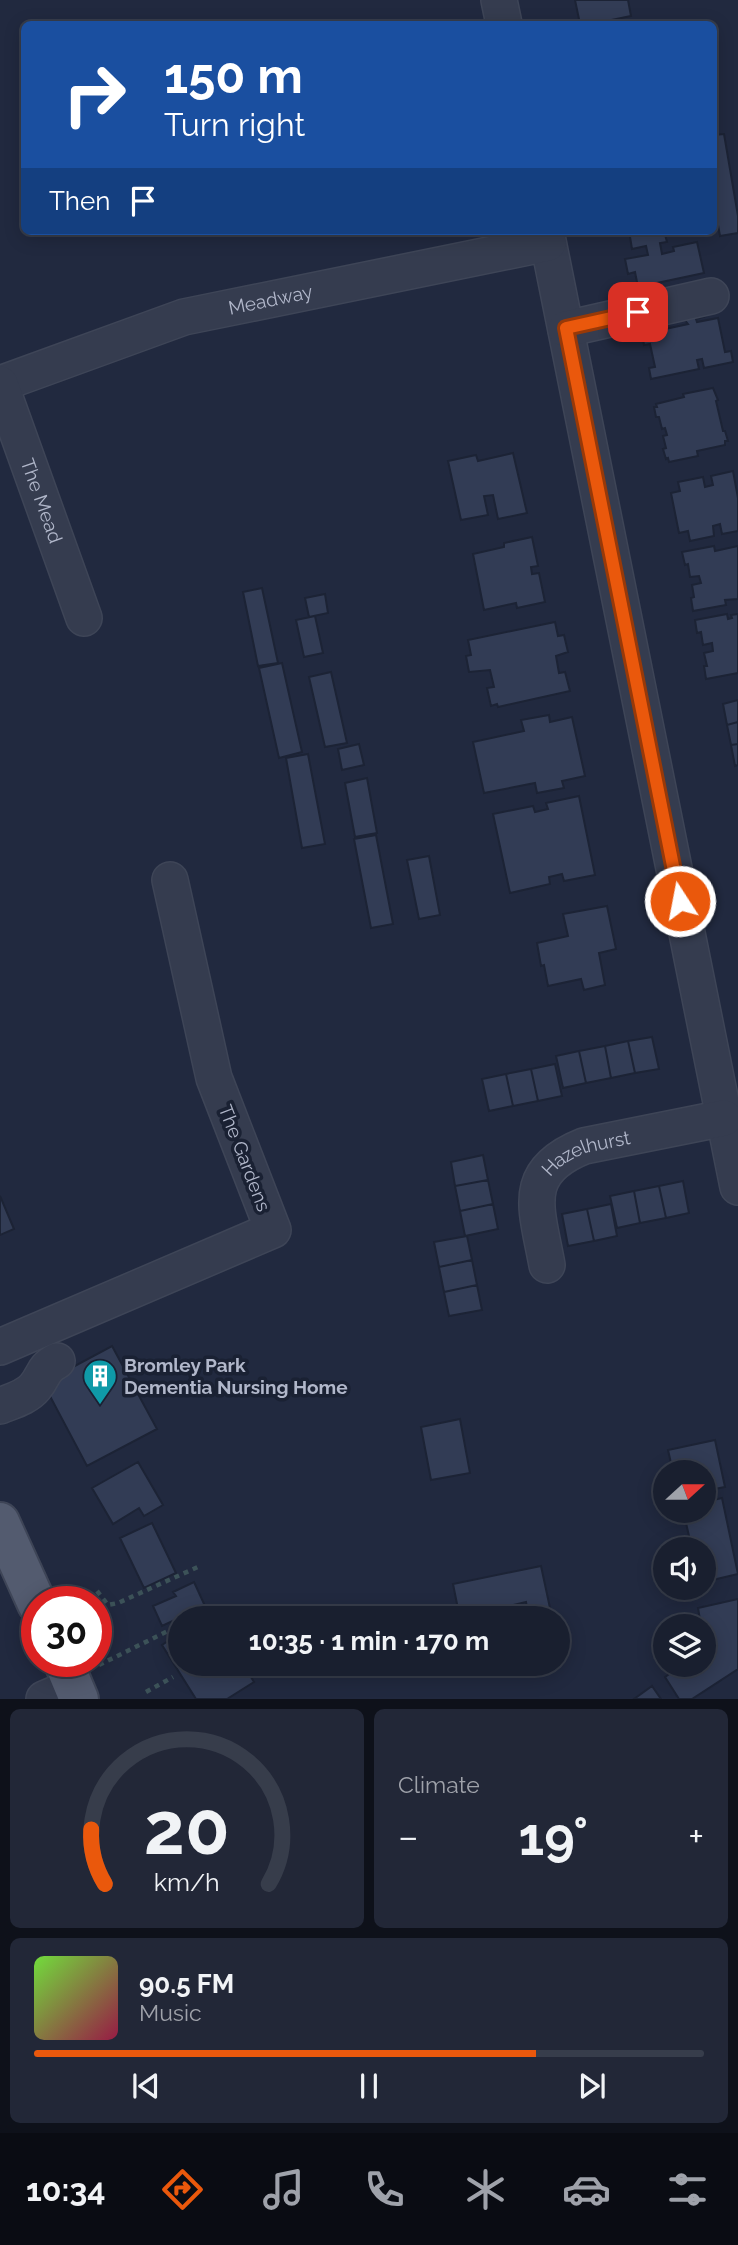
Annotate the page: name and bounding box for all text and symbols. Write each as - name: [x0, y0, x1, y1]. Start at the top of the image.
- text: 150 m: [164, 47, 303, 104]
- icon: right: [49, 49, 140, 140]
- text: Turn right: [164, 106, 305, 143]
- icon: arrive: [124, 182, 162, 220]
- text: Then: [49, 186, 110, 216]
- street label: Meadway: [226, 280, 314, 319]
- pin: [608, 282, 668, 342]
- icon: arrive: [619, 293, 657, 331]
- street label: The Mead: [17, 455, 67, 546]
- position arrow: [643, 864, 717, 938]
- street label: The Gardens: [215, 1102, 275, 1214]
- street label: Hazelhurst: [537, 1126, 633, 1180]
- place label: Bromley Park Dementia Nursing Home: [124, 1354, 348, 1398]
- building icon: Bromley Park Dementia Nursing Home: [81, 1357, 119, 1406]
- north arrow: [653, 1460, 716, 1522]
- map controls: [653, 1460, 716, 1677]
- button: sound: [653, 1537, 716, 1600]
- speed limit sign: 30: [21, 1586, 112, 1677]
- button: layers: [653, 1614, 716, 1677]
- text: 10:35 · 1 min · 170 m: [249, 1626, 489, 1656]
- text: Climate: [398, 1771, 480, 1798]
- text: 20: [144, 1787, 230, 1872]
- text: 19°: [519, 1806, 588, 1867]
- text: −: [398, 1814, 418, 1859]
- text: +: [688, 1814, 704, 1859]
- text: km/h: [154, 1867, 220, 1897]
- text: 90.5 FM: [139, 1969, 234, 1999]
- text: Music: [139, 1999, 202, 2026]
- icon: previous: [127, 2067, 165, 2105]
- icon: pause: [350, 2067, 388, 2105]
- icon: next: [573, 2067, 611, 2105]
- icon: directions: [158, 2165, 207, 2214]
- icon: music: [259, 2165, 308, 2214]
- icon: phone: [360, 2165, 409, 2214]
- icon: climate: [461, 2165, 510, 2214]
- icon: car: [562, 2165, 611, 2214]
- icon: filters: [663, 2165, 712, 2214]
- text: 10:34: [26, 2171, 106, 2208]

